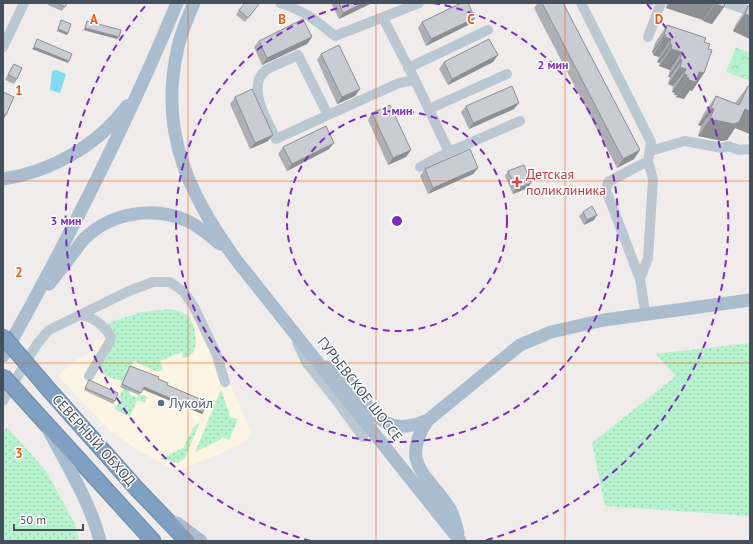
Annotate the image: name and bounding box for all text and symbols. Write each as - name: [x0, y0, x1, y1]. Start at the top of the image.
- text: A: [90, 11, 98, 28]
- text: B: [278, 11, 286, 28]
- text: C: [467, 11, 475, 28]
- text: D: [655, 11, 663, 28]
- text: 2 мин: [538, 57, 568, 72]
- text: 1: [15, 82, 23, 99]
- text: 1 мин: [382, 103, 412, 118]
- place label: Детская поликлиника: [526, 165, 606, 199]
- marker: Детская поликлиника: [511, 176, 523, 188]
- text: 3 мин: [51, 213, 81, 228]
- centre of rings: [390, 214, 404, 228]
- text: 2: [15, 264, 23, 281]
- street label: ГУРЬЕВСКОЕ ШОССЕ: [314, 333, 406, 445]
- street label: СЕВЕРНЫЙ ОБХОД: [48, 391, 140, 489]
- place label: Лукойл: [168, 394, 213, 412]
- marker: Лукойл: [156, 398, 166, 408]
- text: 3: [15, 445, 23, 462]
- scale bar: [14, 506, 83, 532]
- text: 50 m: [20, 512, 46, 527]

